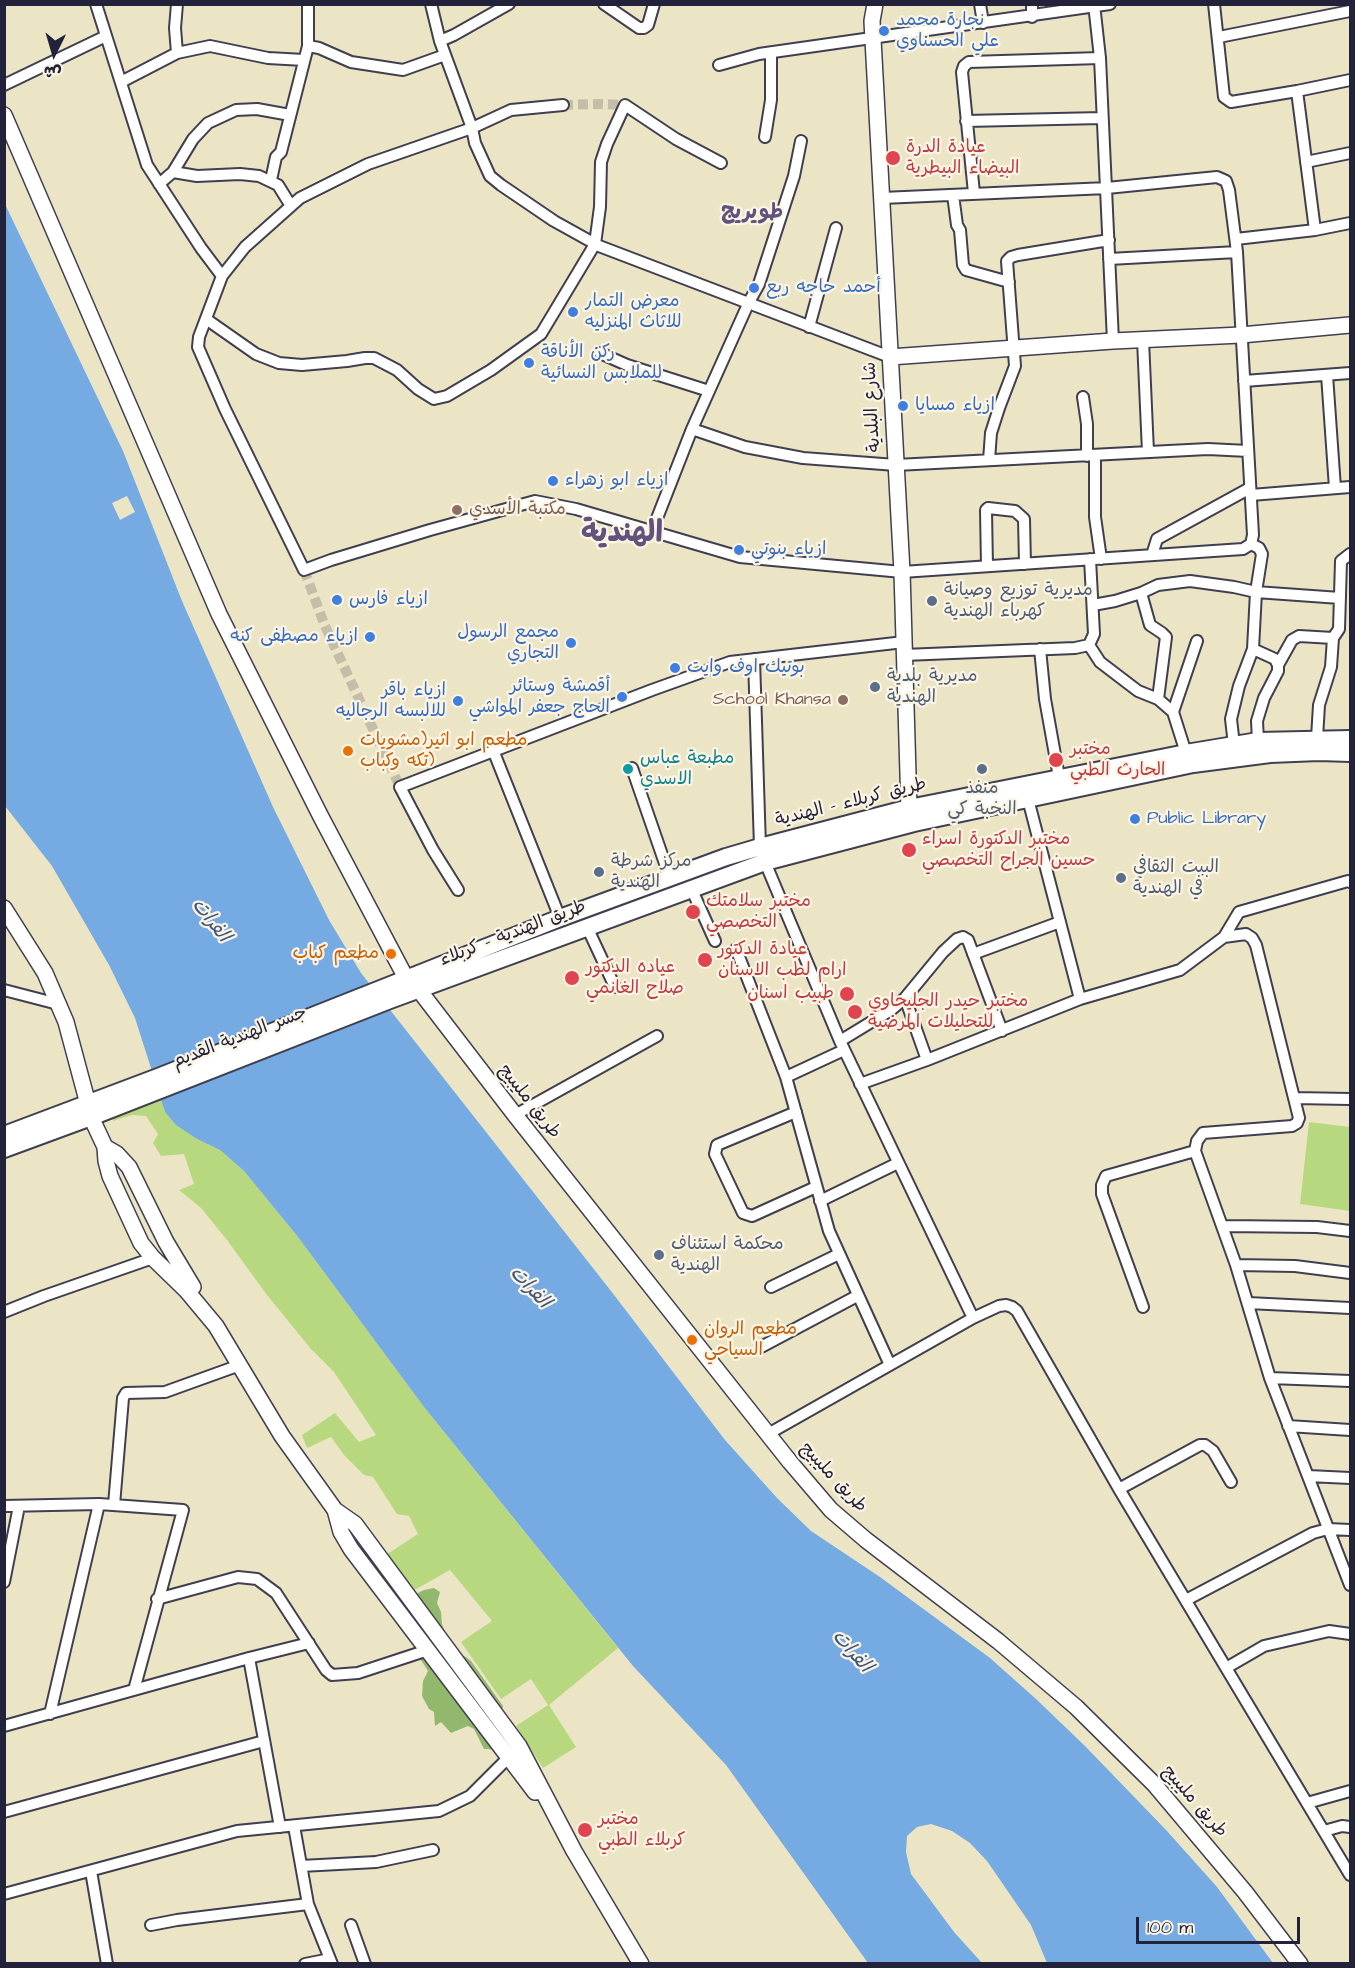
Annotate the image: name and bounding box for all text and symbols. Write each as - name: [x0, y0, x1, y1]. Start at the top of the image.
- place label: نجارة محمد علي الحسناوي: [896, 10, 999, 52]
- north arrow: [24, 24, 84, 84]
- marker: نجارة محمد علي الحسناوي: [877, 24, 891, 38]
- text: ش: [43, 60, 62, 84]
- place label: عيادة الدرة البيضاء البيطرية: [906, 137, 1019, 180]
- marker: عيادة الدرة البيضاء البيطرية: [884, 149, 902, 167]
- district label: طويريج: [721, 201, 783, 227]
- place label: أحمد حاجه ربع: [766, 277, 881, 299]
- marker: أحمد حاجه ربع: [747, 281, 761, 295]
- place label: معرض التمار للاثاث المنزليه: [585, 291, 682, 334]
- marker: معرض التمار للاثاث المنزليه: [566, 305, 580, 319]
- place label: ركن الأناقة للملابس النسائية: [541, 342, 662, 385]
- marker: ركن الأناقة للملابس النسائية: [522, 356, 536, 370]
- street label: شارع البلدية: [860, 361, 886, 453]
- place label: ازياء مسايا: [915, 395, 995, 417]
- marker: ازياء مسايا: [896, 399, 910, 413]
- place label: ازياء ابو زهراء: [565, 470, 668, 492]
- marker: ازياء ابو زهراء: [546, 474, 560, 488]
- place label: مكتبة الأسدي: [469, 499, 566, 521]
- marker: مكتبة الأسدي: [450, 503, 464, 517]
- district label: الهندية: [581, 517, 663, 553]
- place label: ازياء بنوتي: [751, 539, 826, 561]
- marker: ازياء بنوتي: [732, 543, 746, 557]
- place label: مديرية توزيع وصيانة كهرباء الهندية: [944, 580, 1093, 622]
- place label: ازياء فارس: [349, 589, 428, 611]
- marker: ازياء فارس: [330, 593, 344, 607]
- marker: مديرية توزيع وصيانة كهرباء الهندية: [925, 594, 939, 608]
- place label: مجمع الرسول التجاري: [457, 622, 559, 664]
- place label: ازياء مصطفى كنه: [230, 626, 358, 648]
- marker: ازياء مصطفى كنه: [363, 630, 377, 644]
- marker: مجمع الرسول التجاري: [564, 636, 578, 650]
- place label: بوتيك اوف وايت: [687, 657, 805, 679]
- marker: بوتيك اوف وايت: [668, 661, 682, 675]
- place label: مديرية بلدية الهندية: [887, 666, 977, 708]
- place label: أقمشة وستائر الحاج جعفر المواشي: [469, 676, 610, 718]
- place label: ازياء باقر للالبسه الرجاليه: [336, 680, 446, 722]
- marker: مديرية بلدية الهندية: [868, 680, 882, 694]
- place label: School Khansa: [713, 689, 831, 711]
- marker: أقمشة وستائر الحاج جعفر المواشي: [615, 690, 629, 704]
- marker: School Khansa: [836, 693, 850, 707]
- marker: ازياء باقر للالبسه الرجاليه: [451, 694, 465, 708]
- place label: مطعم ابو اثير(مشويات تكه وكباب): [360, 730, 527, 772]
- place label: مختبر الحارث الطبي: [1070, 739, 1166, 782]
- marker: مطعم ابو اثير(مشويات تكه وكباب): [341, 744, 355, 758]
- place label: مطبعة عباس الاسدي: [640, 748, 734, 790]
- marker: مختبر الحارث الطبي: [1047, 751, 1065, 769]
- marker: مطبعة عباس الاسدي: [621, 762, 635, 776]
- marker: منفذ النخبة كي: [975, 762, 989, 776]
- street label: طريق كربلاء - الهندية: [773, 774, 929, 832]
- place label: منفذ النخبة كي: [947, 778, 1017, 820]
- place label: Public Library: [1147, 808, 1266, 830]
- marker: Public Library: [1128, 812, 1142, 826]
- place label: مختبر الدكتورة اسراء حسين الجراح التخصصي: [922, 829, 1095, 872]
- marker: مختبر الدكتورة اسراء حسين الجراح التخصصي: [900, 841, 918, 859]
- place label: مركز شرطة الهندية: [611, 851, 691, 894]
- place label: البيت الثقافي في الهندية: [1133, 857, 1219, 900]
- marker: مركز شرطة الهندية: [592, 865, 606, 879]
- marker: البيت الثقافي في الهندية: [1114, 871, 1128, 885]
- place label: مختبر سلامتك التخصصي: [706, 891, 811, 934]
- water label: الفرات: [185, 894, 235, 948]
- street label: طريق الهندية - كربلاء: [437, 896, 589, 972]
- marker: مختبر سلامتك التخصصي: [684, 903, 702, 921]
- place label: عيادة الدكتور ارام لطب الاسنان: [718, 939, 847, 982]
- place label: مطعم كباب: [292, 943, 379, 965]
- marker: مطعم كباب: [384, 947, 398, 961]
- marker: عيادة الدكتور ارام لطب الاسنان: [696, 951, 714, 969]
- place label: عياده الدكتور صلاح الغانمي: [586, 957, 684, 1000]
- marker: عياده الدكتور صلاح الغانمي: [563, 969, 581, 987]
- place label: طبيب اسنان: [747, 983, 834, 1005]
- marker: طبيب اسنان: [838, 985, 856, 1003]
- place label: مختبر حيدر الجليحاوي للتحليلات المرضية: [868, 991, 1028, 1034]
- street label: جسر الهندية القديم: [170, 1002, 310, 1074]
- marker: مختبر حيدر الجليحاوي للتحليلات المرضية: [846, 1003, 864, 1021]
- street label: طريق مليبيج: [493, 1060, 565, 1144]
- place label: محكمة استئناف الهندية: [671, 1234, 784, 1276]
- marker: محكمة استئناف الهندية: [652, 1248, 666, 1262]
- water label: الفرات: [503, 1262, 555, 1314]
- place label: مطعم الروان السياحي: [704, 1319, 797, 1362]
- marker: مطعم الروان السياحي: [685, 1333, 699, 1347]
- street label: طريق مليبيج: [795, 1438, 871, 1518]
- water label: الفرات: [826, 1626, 876, 1678]
- street label: طريق مليبيج: [1157, 1761, 1231, 1843]
- place label: مختبر كربلاء الطبي: [598, 1809, 686, 1852]
- marker: مختبر كربلاء الطبي: [576, 1821, 594, 1839]
- scale bar: [1139, 1905, 1302, 1943]
- text: 100 m: [1147, 1915, 1193, 1940]

